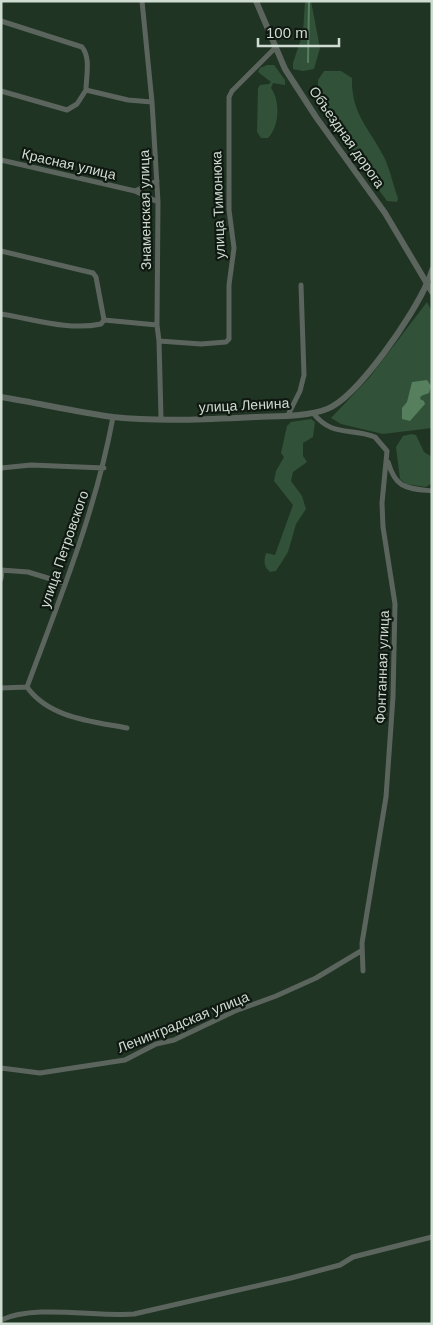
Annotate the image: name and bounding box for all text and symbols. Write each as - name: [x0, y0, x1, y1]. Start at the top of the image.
- scale bar: [258, 15, 339, 47]
- text: 100 m: [266, 24, 308, 41]
- street label: Объездная дорога: [306, 83, 388, 191]
- street label: Красная улица: [20, 145, 118, 183]
- street label: Знаменская улица: [136, 150, 154, 270]
- street label: улица Тимонюка: [208, 151, 228, 259]
- street label: улица Ленина: [198, 395, 290, 415]
- street label: улица Петровского: [36, 488, 92, 610]
- street label: Фонтанная улица: [372, 610, 392, 724]
- street label: Ленинградская улица: [115, 988, 251, 1056]

